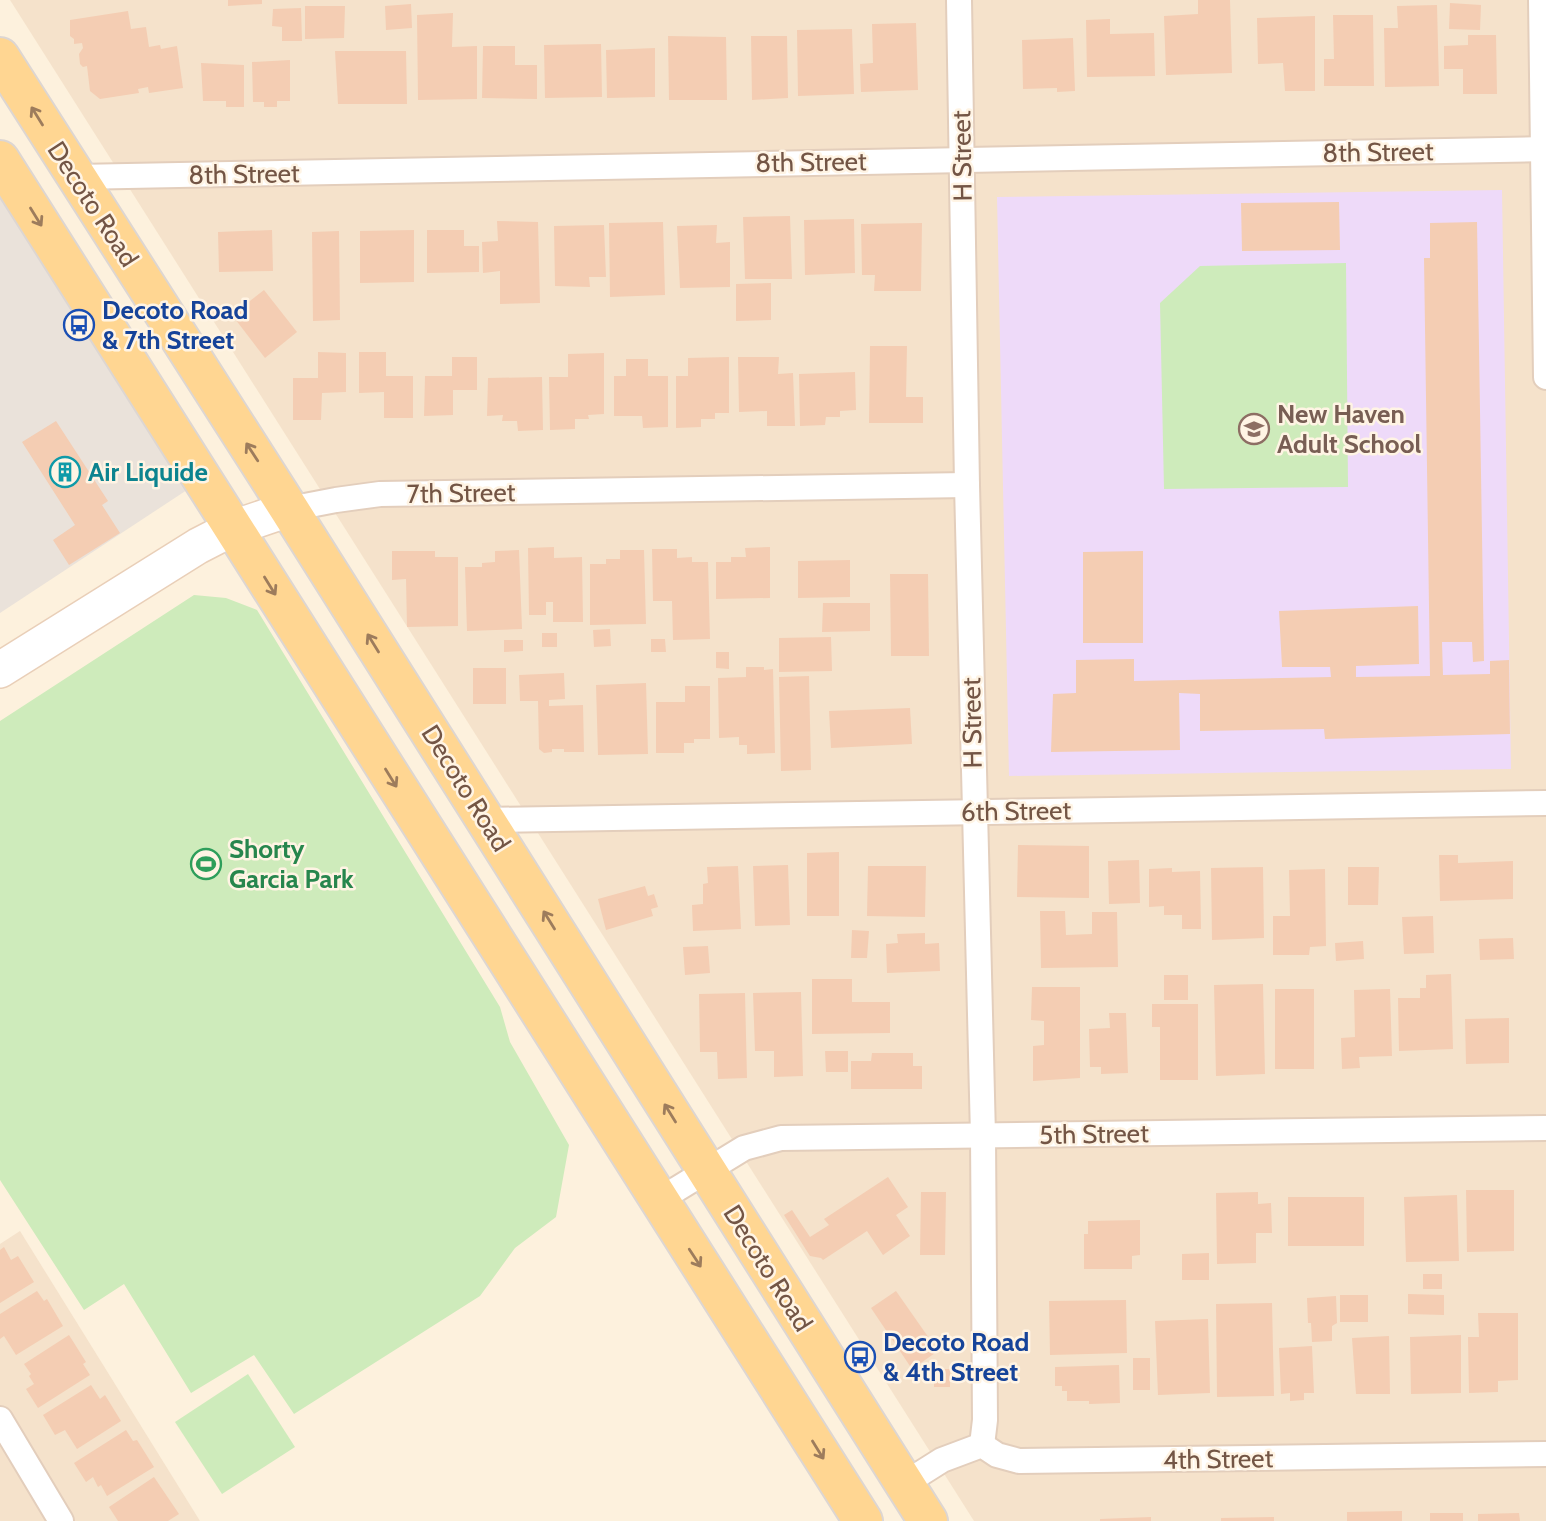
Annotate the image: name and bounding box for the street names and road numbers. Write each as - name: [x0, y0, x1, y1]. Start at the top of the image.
- street label: H Street: [945, 110, 979, 202]
- street label: Decoto Road: [41, 135, 145, 273]
- street label: 8th Street: [1322, 135, 1434, 169]
- street label: 8th Street: [755, 145, 867, 179]
- street label: 8th Street: [188, 157, 300, 191]
- street label: 7th Street: [406, 476, 516, 510]
- street label: H Street: [955, 677, 989, 769]
- street label: Decoto Road: [415, 719, 517, 857]
- street label: 6th Street: [961, 794, 1072, 828]
- street label: 5th Street: [1039, 1117, 1149, 1151]
- street label: Decoto Road: [717, 1199, 819, 1337]
- street label: 4th Street: [1162, 1442, 1274, 1476]

